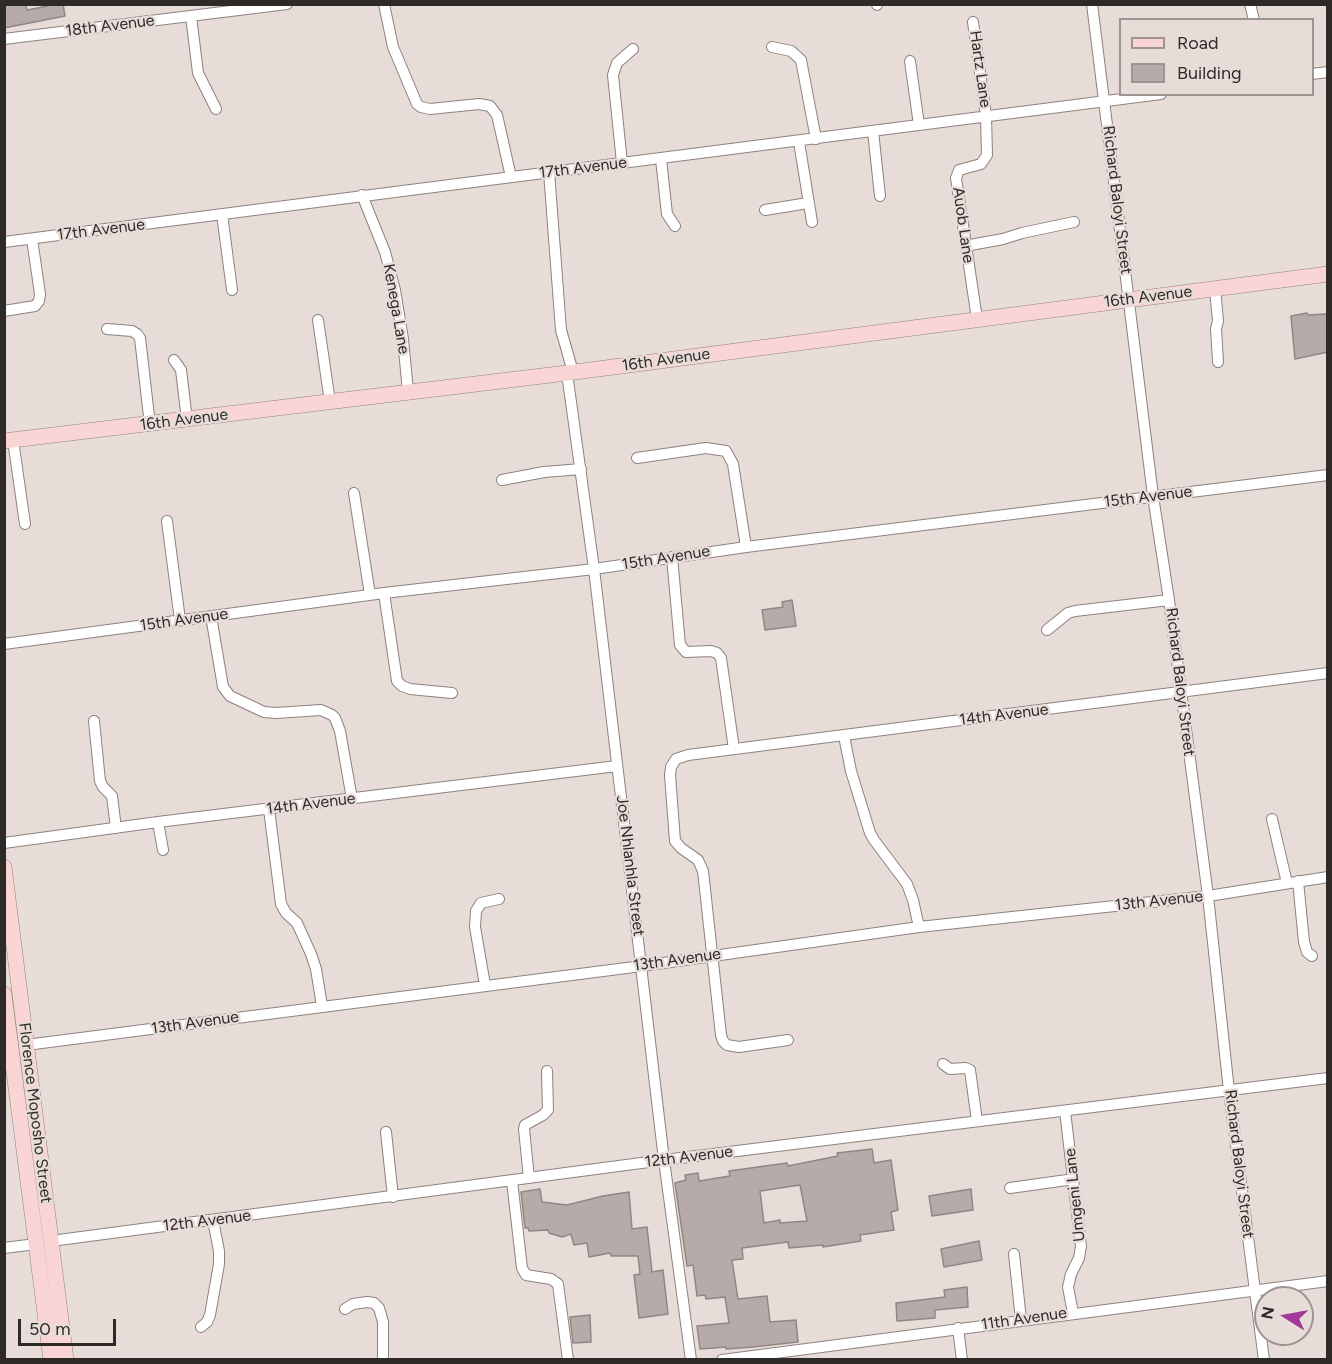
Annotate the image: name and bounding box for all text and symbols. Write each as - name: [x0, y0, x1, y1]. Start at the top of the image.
- street label: 18th Avenue: [64, 11, 156, 41]
- legend: [1119, 18, 1314, 96]
- street label: Hartz Lane: [965, 29, 995, 109]
- text: Road: [1177, 32, 1218, 54]
- text: Building: [1177, 62, 1242, 84]
- street label: Richard Baloyi Street: [1098, 125, 1136, 275]
- street label: 17th Avenue: [538, 153, 628, 183]
- street label: Auob Lane: [948, 186, 978, 264]
- street label: 17th Avenue: [56, 215, 146, 245]
- street label: Kenega Lane: [379, 262, 413, 356]
- street label: 16th Avenue: [1103, 282, 1193, 312]
- street label: 16th Avenue: [621, 344, 711, 376]
- street label: 16th Avenue: [139, 405, 229, 435]
- street label: 15th Avenue: [1103, 482, 1193, 512]
- street label: 15th Avenue: [621, 542, 711, 574]
- street label: 15th Avenue: [139, 604, 229, 636]
- street label: Richard Baloyi Street: [1161, 607, 1199, 757]
- street label: 14th Avenue: [958, 700, 1050, 730]
- street label: 14th Avenue: [265, 789, 357, 819]
- street label: Joe Nhlanhla Street: [612, 795, 648, 937]
- street label: 13th Avenue: [1114, 887, 1204, 915]
- street label: 13th Avenue: [632, 944, 722, 976]
- street label: 13th Avenue: [150, 1007, 240, 1039]
- street label: Florence Moposho Street: [14, 1022, 56, 1204]
- street label: Richard Baloyi Street: [1220, 1089, 1258, 1239]
- street label: 12th Avenue: [644, 1142, 734, 1172]
- street label: Umgeni Lane: [1061, 1147, 1089, 1243]
- street label: 12th Avenue: [162, 1206, 252, 1236]
- north arrow: [1254, 1286, 1314, 1346]
- street label: 11th Avenue: [980, 1303, 1068, 1335]
- text: N: [1257, 1305, 1278, 1321]
- scale bar: [21, 1307, 118, 1345]
- text: 50 m: [29, 1318, 71, 1340]

